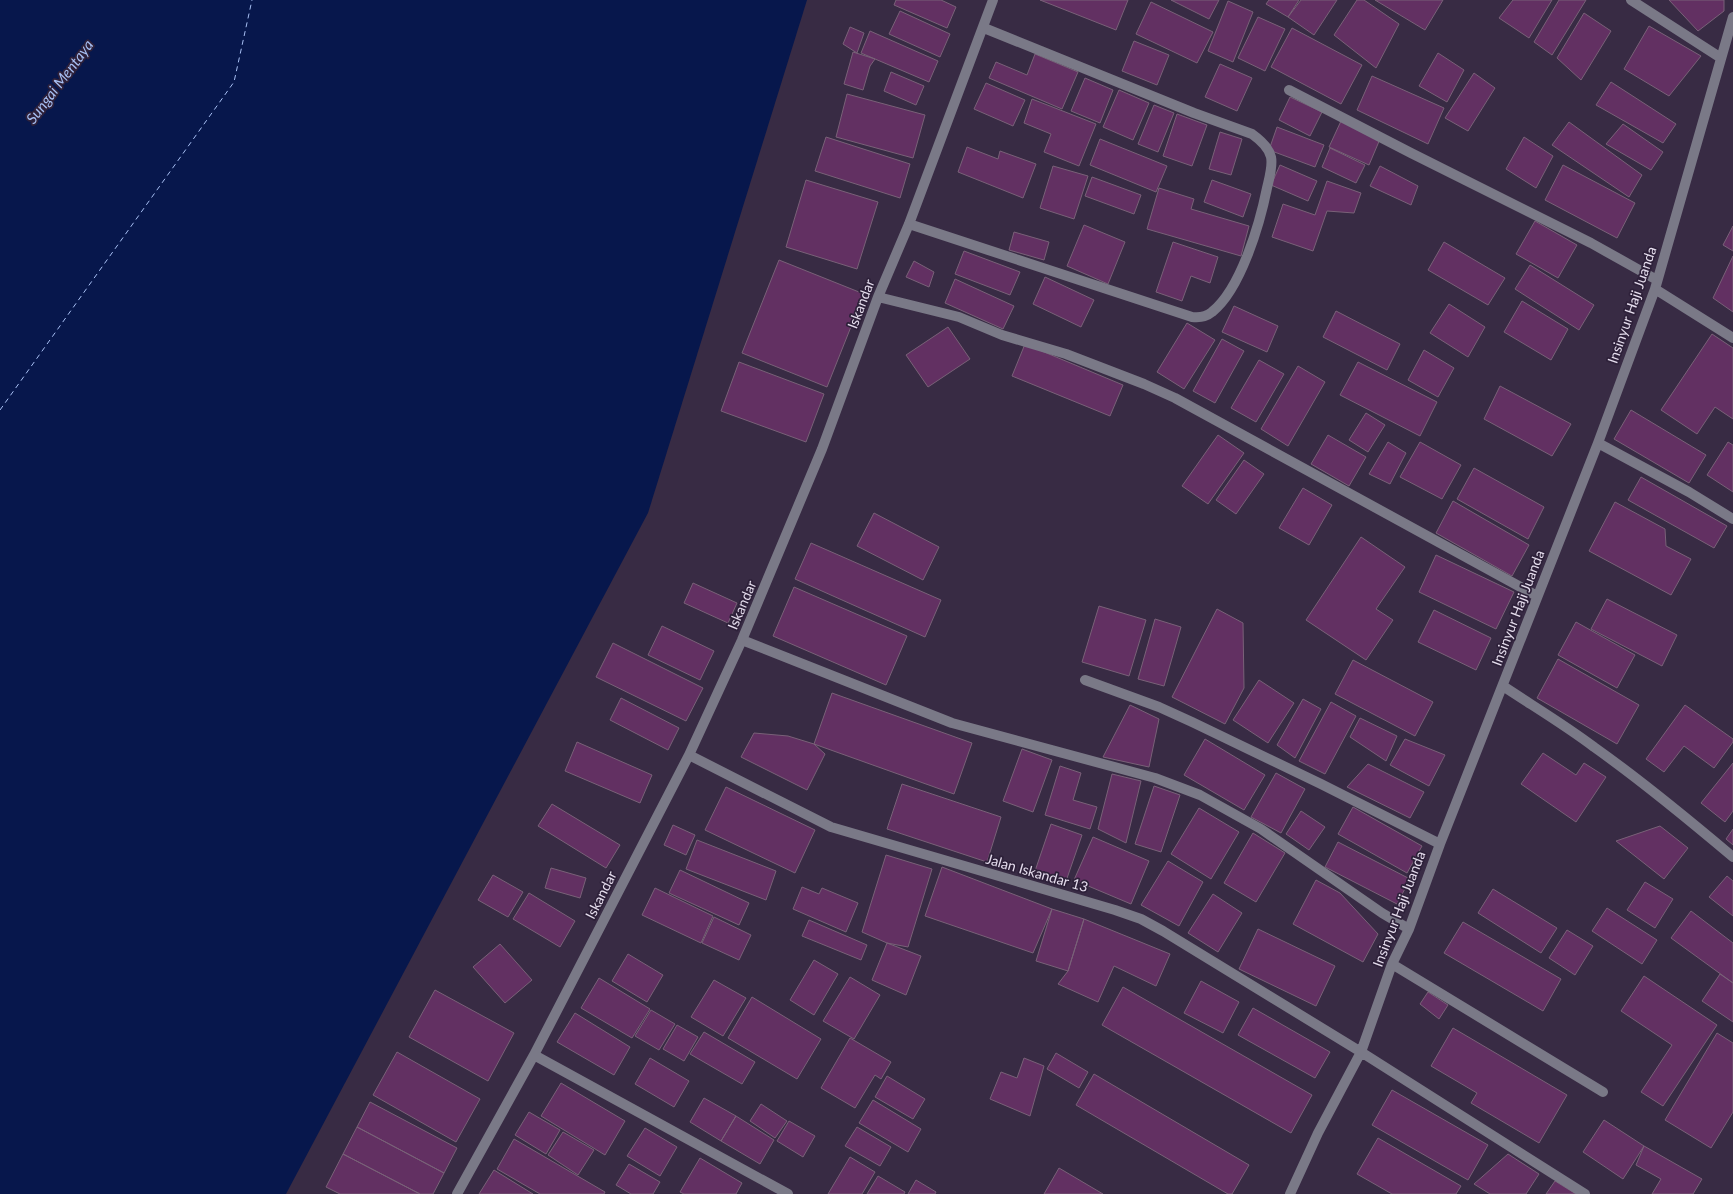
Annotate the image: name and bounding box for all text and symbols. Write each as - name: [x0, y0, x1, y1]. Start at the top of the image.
- water label: Sungai Mentaya: [22, 36, 97, 127]
- street label: Insinyur Haji Juanda: [1604, 244, 1660, 366]
- street label: Iskandar: [843, 277, 878, 331]
- street label: Insinyur Haji Juanda: [1488, 548, 1547, 668]
- street label: Iskandar: [724, 578, 759, 632]
- street label: Insinyur Haji Juanda: [1369, 849, 1428, 969]
- street label: Jalan Iskandar 13: [984, 850, 1090, 895]
- street label: Iskandar: [581, 868, 620, 922]

